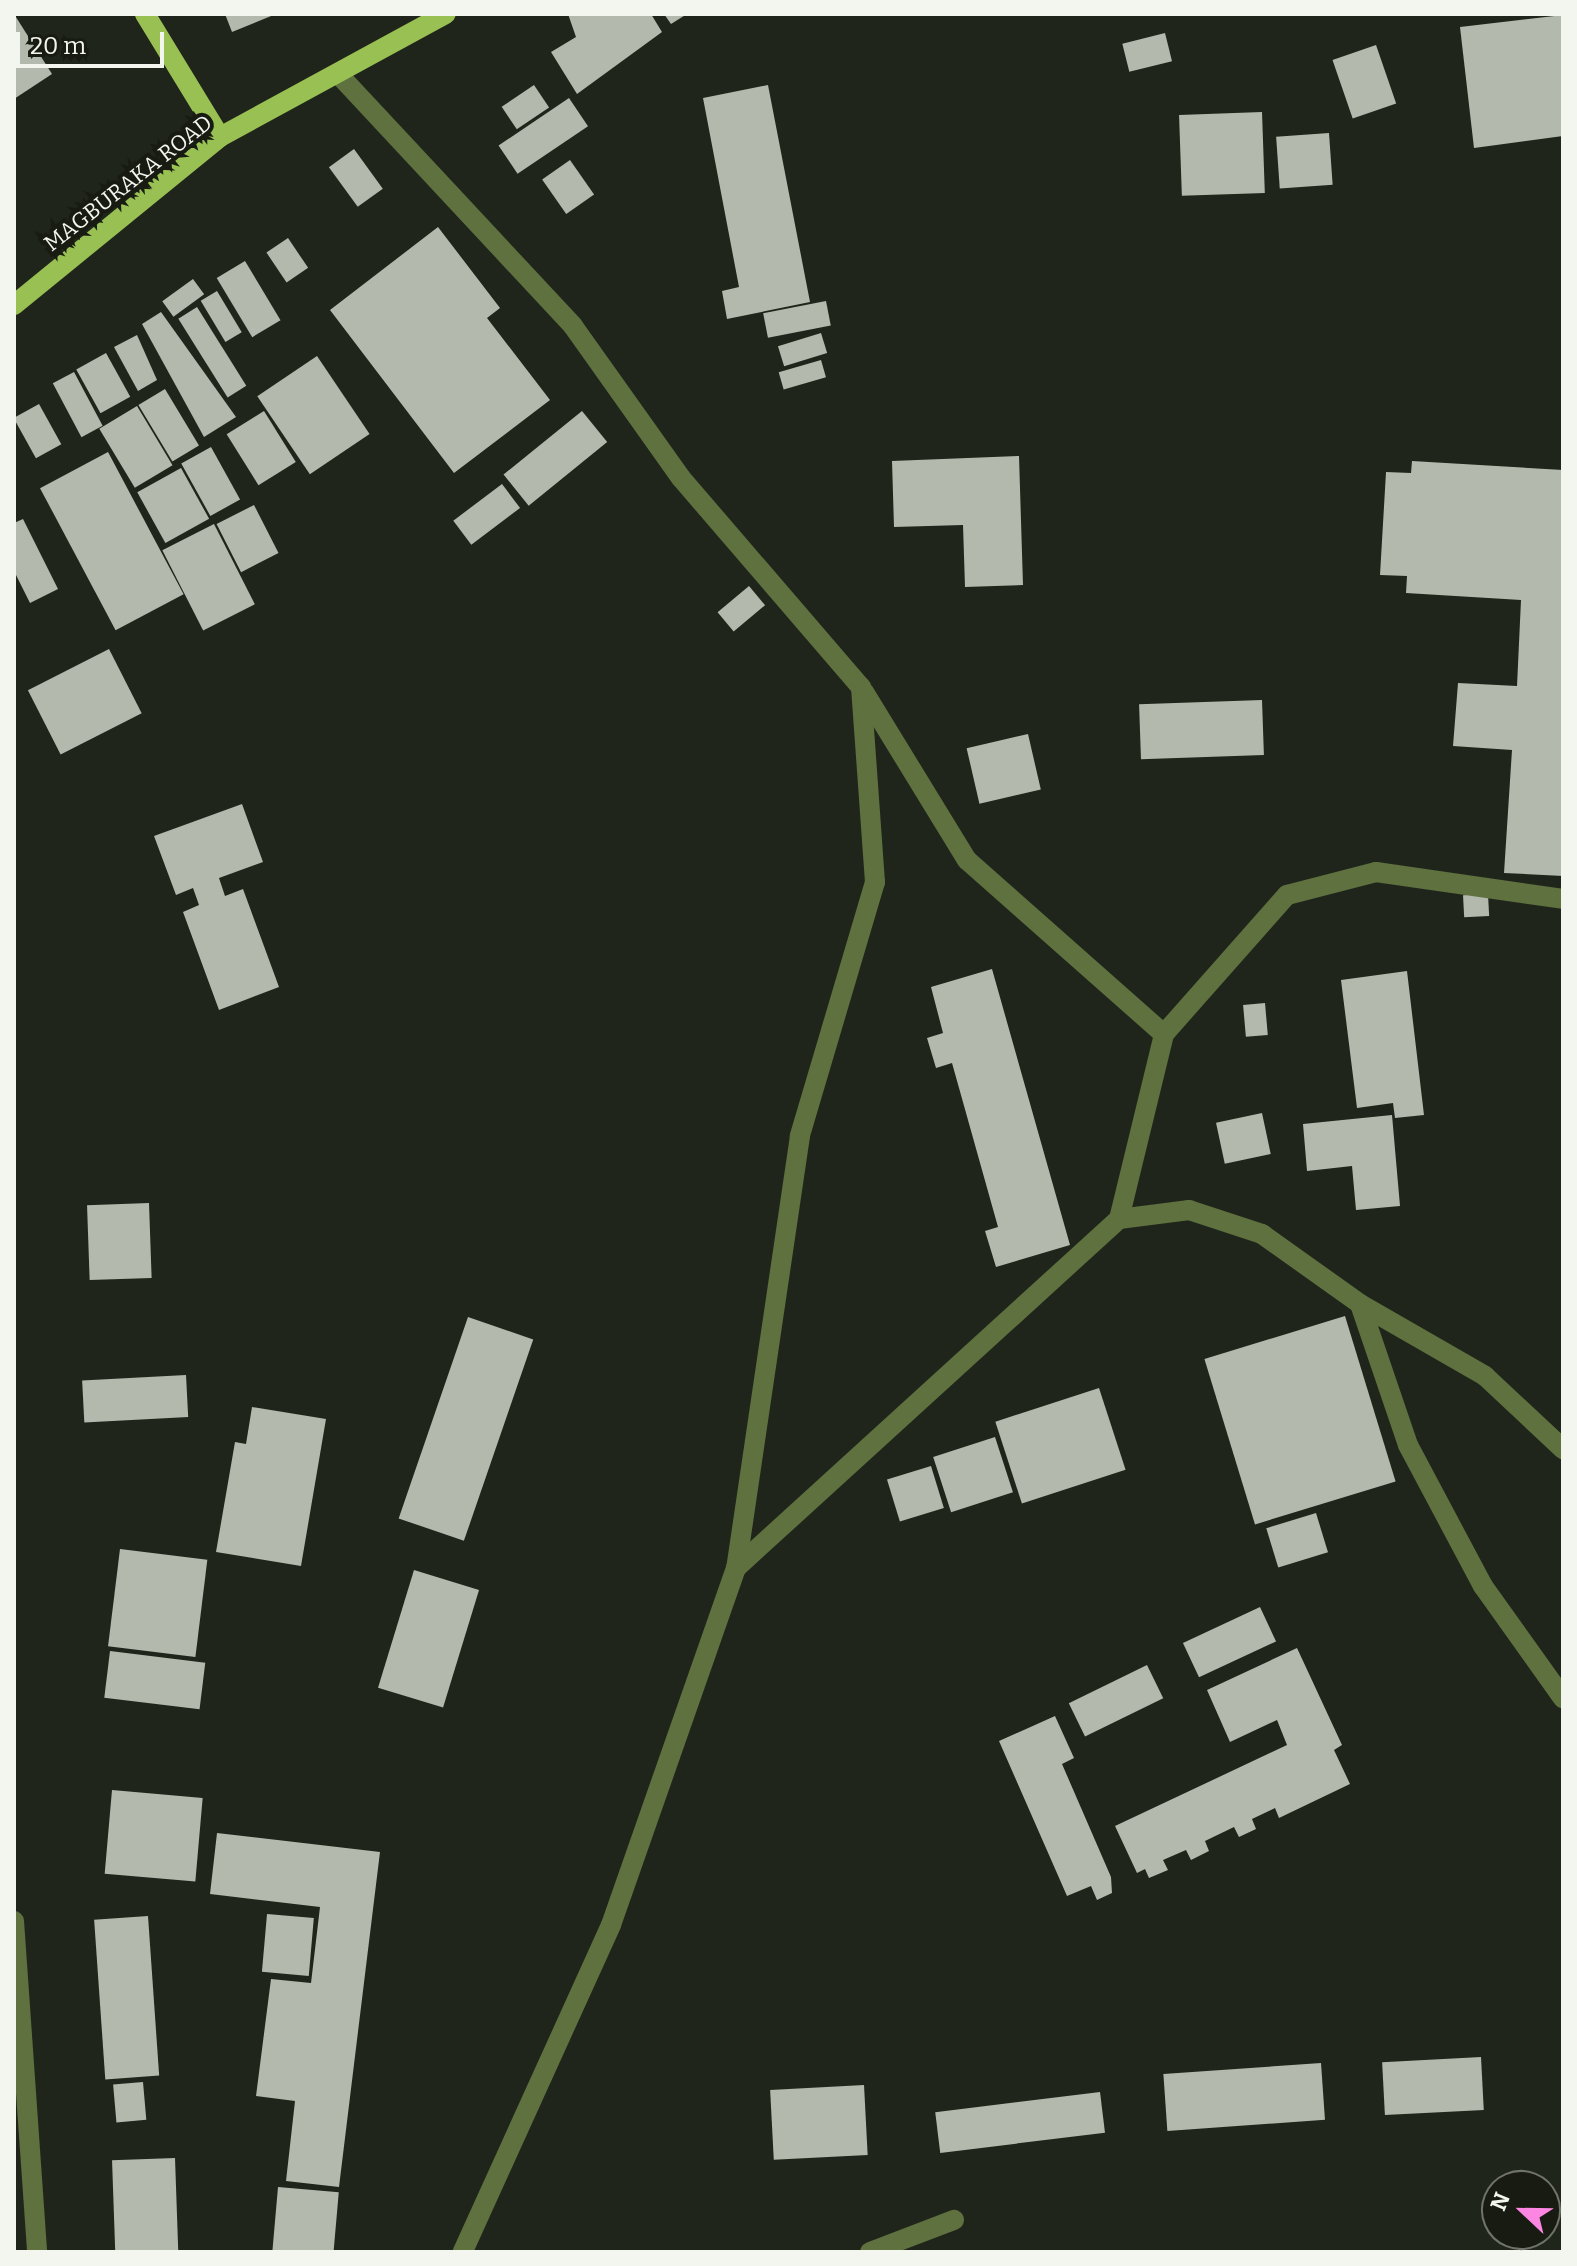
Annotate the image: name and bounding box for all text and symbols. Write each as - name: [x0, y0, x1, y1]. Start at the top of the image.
- scale bar: [20, 16, 168, 66]
- text: 20 m: [30, 32, 86, 60]
- street label: MAGBURAKA ROAD: [39, 109, 217, 257]
- north arrow: [1481, 2170, 1561, 2250]
- text: N: [1484, 2189, 1516, 2215]

